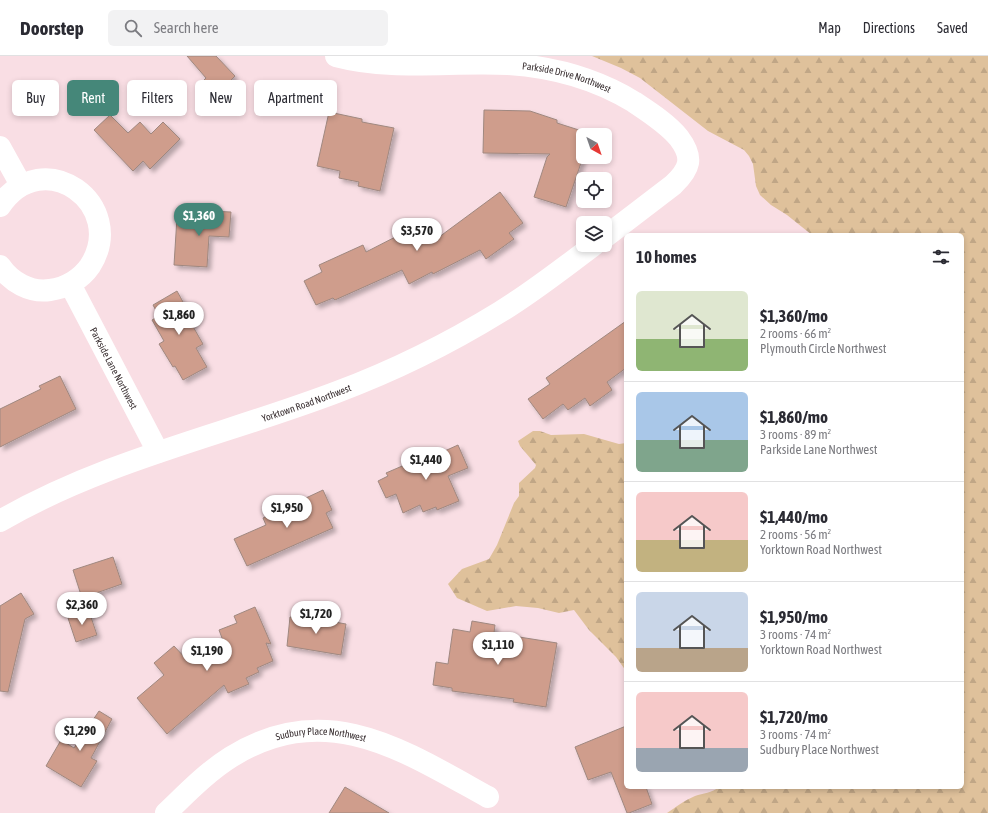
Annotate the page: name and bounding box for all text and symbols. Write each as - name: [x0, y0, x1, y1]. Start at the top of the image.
- search box: [108, 10, 388, 46]
- text: Doorstep: [20, 17, 84, 39]
- icon: search: [122, 17, 144, 39]
- text: Search here: [154, 19, 218, 36]
- text: Map: [818, 20, 841, 36]
- text: Directions: [863, 20, 915, 36]
- text: Saved: [937, 20, 968, 36]
- street label: Parkside Drive Northwest: [522, 60, 613, 95]
- chip: Buy: [12, 80, 59, 116]
- chip: Rent: [67, 80, 119, 116]
- chip: Filters: [127, 80, 187, 116]
- chip: New: [195, 80, 246, 116]
- chip: Apartment: [254, 80, 337, 116]
- north arrow: [576, 128, 612, 164]
- map controls: [576, 128, 612, 252]
- button: locate: [576, 172, 612, 208]
- pin: $1,360: [166, 203, 232, 237]
- text: $1,360: [183, 208, 215, 223]
- button: layers: [576, 216, 612, 252]
- pin: $3,570: [384, 218, 450, 252]
- text: $3,570: [401, 223, 433, 238]
- icon: filters: [930, 246, 952, 268]
- text: 10 homes: [636, 247, 697, 267]
- pin: $1,860: [146, 302, 212, 336]
- text: $1,360/mo: [760, 306, 828, 326]
- text: $1,860: [163, 307, 195, 322]
- icon: home: [668, 307, 716, 355]
- street label: Parkside Lane Northwest: [88, 326, 140, 411]
- text: 2 rooms · 66 m²: [760, 326, 831, 341]
- text: Plymouth Circle Northwest: [760, 341, 887, 356]
- street label: Yorktown Road Northwest: [260, 382, 353, 424]
- text: $1,860/mo: [760, 407, 828, 427]
- icon: home: [668, 408, 716, 456]
- text: 3 rooms · 89 m²: [760, 427, 831, 442]
- text: Parkside Lane Northwest: [760, 442, 878, 457]
- pin: $1,440: [393, 447, 459, 481]
- text: $1,440: [410, 452, 442, 467]
- pin: $1,950: [254, 495, 320, 529]
- text: $1,950: [271, 500, 303, 515]
- text: $1,440/mo: [760, 507, 828, 527]
- icon: home: [668, 508, 716, 556]
- text: 2 rooms · 56 m²: [760, 527, 831, 542]
- text: Yorktown Road Northwest: [760, 542, 882, 557]
- pin: $2,360: [49, 592, 115, 626]
- text: $2,360: [66, 597, 98, 612]
- pin: $1,720: [283, 601, 349, 635]
- text: $1,720: [300, 606, 332, 621]
- text: $1,950/mo: [760, 607, 828, 627]
- icon: home: [668, 608, 716, 656]
- text: 3 rooms · 74 m²: [760, 627, 831, 642]
- pin: $1,110: [465, 632, 531, 666]
- text: $1,110: [482, 637, 514, 652]
- pin: $1,190: [174, 638, 240, 672]
- text: Yorktown Road Northwest: [760, 642, 882, 657]
- text: $1,190: [191, 643, 223, 658]
- text: $1,720/mo: [760, 707, 828, 727]
- icon: home: [668, 708, 716, 756]
- pin: $1,290: [47, 718, 113, 752]
- text: $1,290: [64, 723, 96, 738]
- street label: Sudbury Place Northwest: [274, 726, 368, 744]
- text: 3 rooms · 74 m²: [760, 727, 831, 742]
- text: Sudbury Place Northwest: [760, 742, 879, 757]

